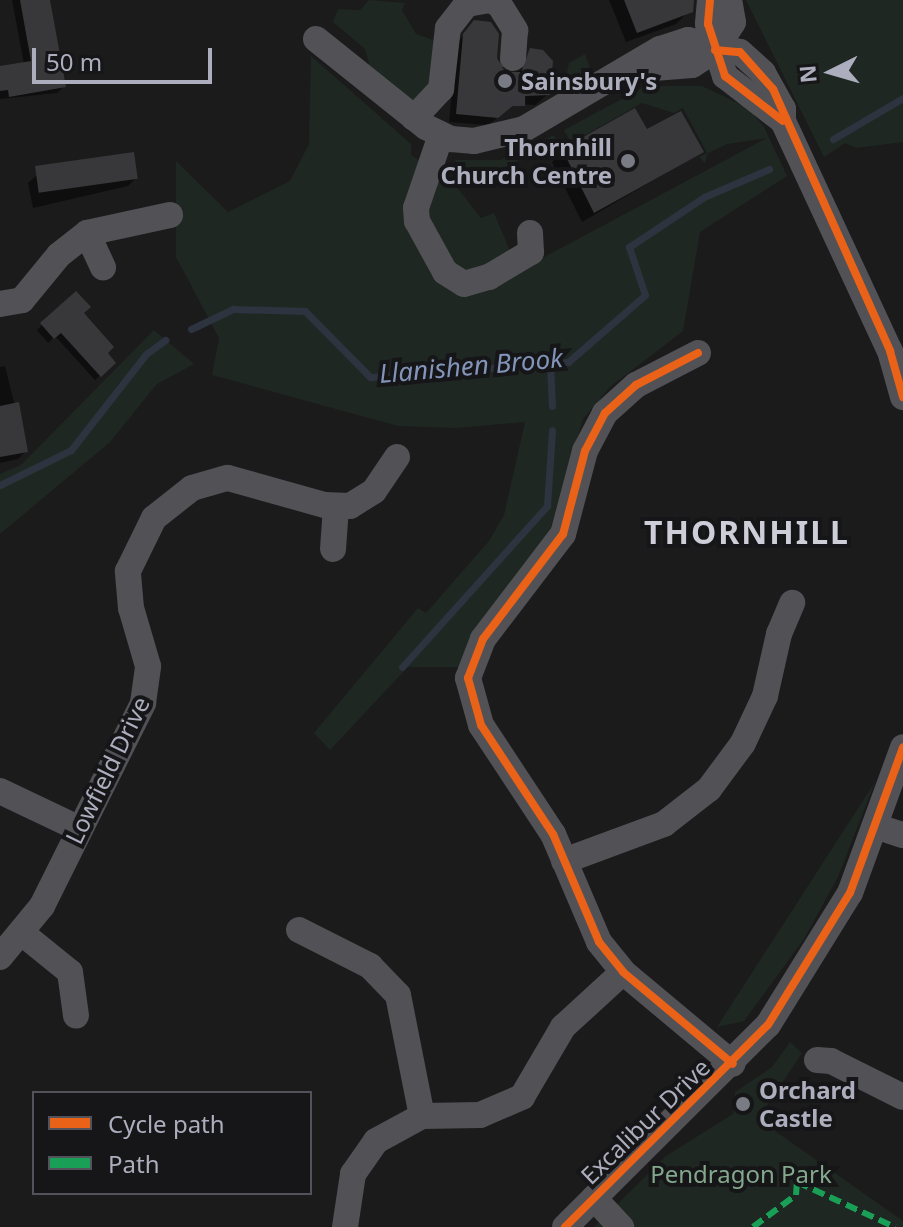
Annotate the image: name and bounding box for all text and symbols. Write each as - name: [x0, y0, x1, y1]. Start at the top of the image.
- scale bar: [36, 32, 216, 82]
- north arrow: [791, 32, 871, 112]
- text: 50 m: [46, 45, 102, 78]
- text: N: [791, 64, 823, 84]
- place label: Sainsbury's: [521, 67, 657, 95]
- marker: Sainsbury's: [496, 72, 514, 90]
- place label: Thornhill Church Centre: [441, 133, 612, 189]
- marker: Thornhill Church Centre: [619, 152, 637, 170]
- water label: Llanishen Brook: [378, 342, 564, 390]
- district label: THORNHILL: [644, 513, 850, 551]
- street label: Lowfield Drive: [59, 692, 155, 848]
- street label: Excalibur Drive: [575, 1052, 715, 1190]
- place label: Orchard Castle: [759, 1076, 856, 1132]
- legend: [32, 1091, 312, 1195]
- marker: Orchard Castle: [734, 1095, 752, 1113]
- text: Cycle path: [108, 1107, 225, 1140]
- text: Path: [108, 1147, 159, 1180]
- park label: Pendragon Park: [650, 1160, 832, 1188]

